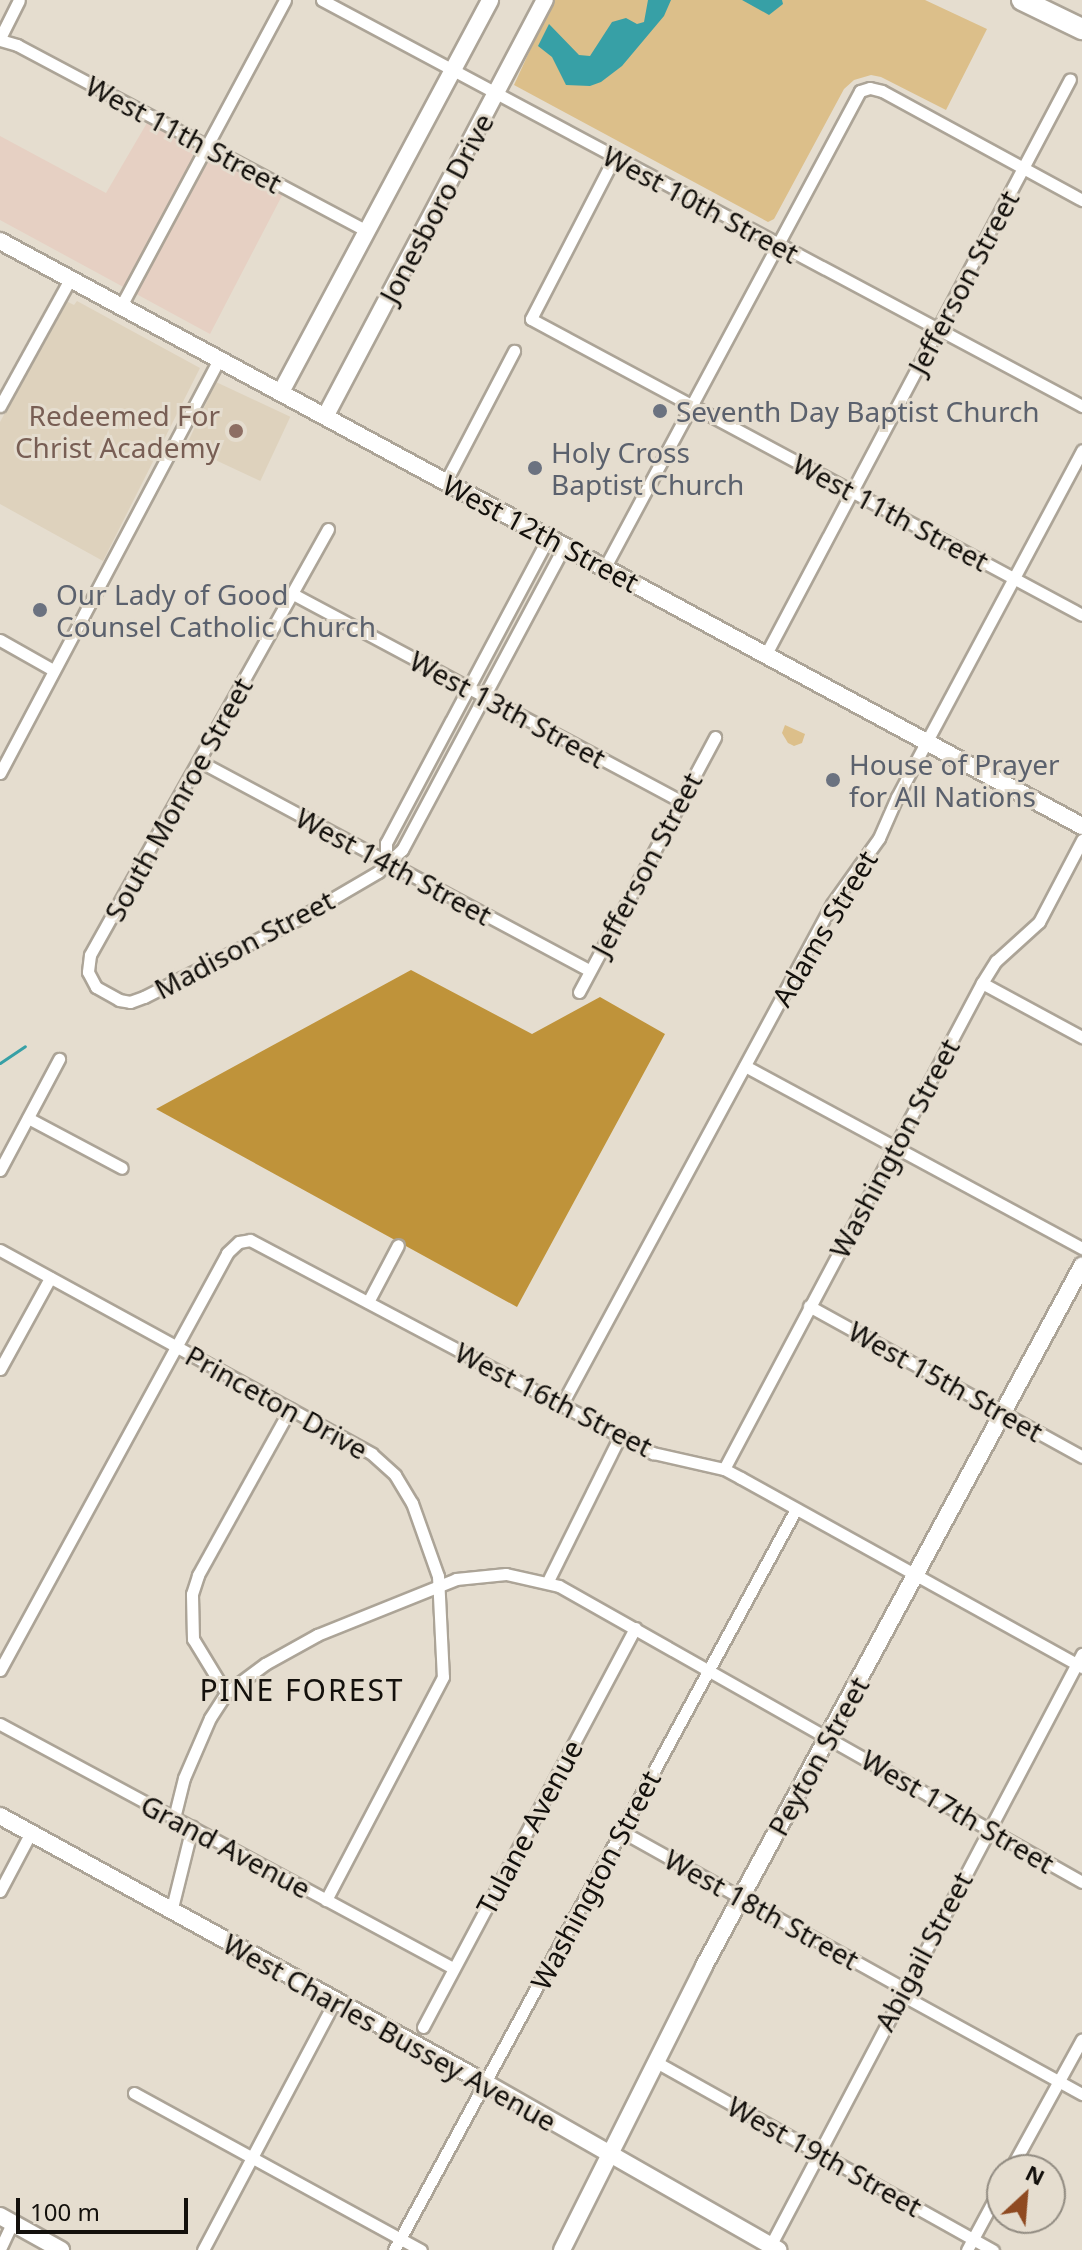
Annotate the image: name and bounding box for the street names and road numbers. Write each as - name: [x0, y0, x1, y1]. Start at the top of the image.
- street label: West 11th Street: [80, 68, 288, 200]
- street label: Jonesboro Drive: [372, 108, 500, 308]
- street label: West 10th Street: [597, 138, 805, 270]
- street label: Jefferson Street: [900, 184, 1026, 380]
- street label: West 11th Street: [787, 446, 995, 578]
- street label: West 12th Street: [437, 467, 645, 599]
- street label: West 13th Street: [404, 643, 612, 775]
- street label: South Monroe Street: [97, 671, 259, 927]
- street label: Jefferson Street: [583, 766, 709, 962]
- street label: West 14th Street: [290, 800, 498, 932]
- street label: Adams Street: [764, 844, 884, 1012]
- street label: Madison Street: [148, 883, 340, 1005]
- street label: Washington Street: [822, 1033, 966, 1263]
- street label: West 15th Street: [843, 1314, 1049, 1448]
- street label: West 16th Street: [450, 1335, 658, 1463]
- street label: Princeton Drive: [180, 1338, 374, 1466]
- street label: Peyton Street: [761, 1671, 875, 1841]
- street label: Tulane Avenue: [469, 1734, 589, 1920]
- street label: West 17th Street: [856, 1742, 1060, 1880]
- street label: Washington Street: [523, 1765, 667, 1995]
- street label: Grand Avenue: [135, 1787, 317, 1905]
- street label: West 18th Street: [659, 1842, 865, 1976]
- street label: Abigail Street: [867, 1866, 979, 2036]
- street label: West Charles Bussey Avenue: [218, 1926, 562, 2138]
- street label: West 19th Street: [722, 2089, 928, 2223]

